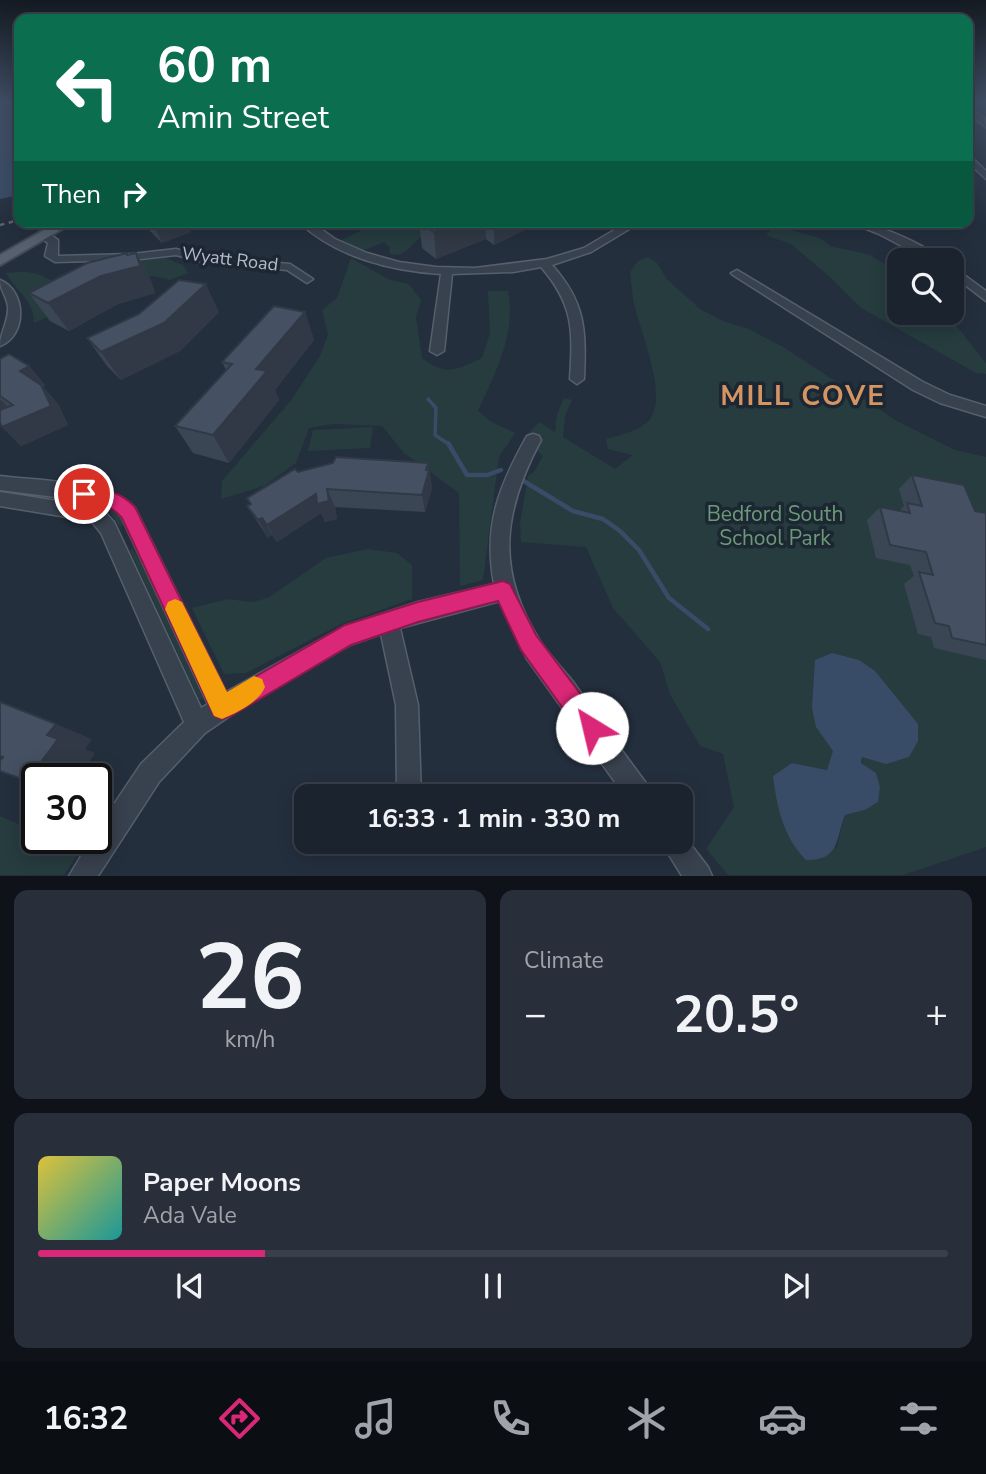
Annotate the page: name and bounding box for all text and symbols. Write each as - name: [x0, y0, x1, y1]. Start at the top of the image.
- text: 60 m: [157, 32, 272, 99]
- icon: left: [42, 42, 133, 133]
- text: Amin Street: [157, 96, 329, 139]
- icon: right: [115, 175, 153, 213]
- text: Then: [42, 177, 101, 212]
- street label: Wyatt Road: [180, 241, 280, 277]
- map controls: [887, 248, 964, 325]
- button: search: [887, 248, 964, 325]
- district label: MILL COVE: [720, 377, 886, 415]
- pin: [54, 464, 114, 524]
- icon: arrive: [65, 475, 103, 513]
- park label: Bedford South School Park: [707, 500, 843, 552]
- position arrow: [555, 691, 629, 765]
- speed limit sign: 30: [21, 763, 112, 854]
- text: 16:33 · 1 min · 330 m: [367, 801, 620, 836]
- text: 26: [195, 916, 305, 1040]
- text: Climate: [524, 945, 604, 976]
- text: 20.5°: [673, 979, 799, 1050]
- text: −: [524, 989, 547, 1040]
- text: +: [925, 989, 948, 1040]
- text: km/h: [225, 1024, 275, 1055]
- text: Paper Moons: [143, 1165, 301, 1200]
- text: Ada Vale: [143, 1200, 237, 1231]
- icon: previous: [171, 1267, 209, 1305]
- icon: pause: [474, 1267, 512, 1305]
- icon: next: [777, 1267, 815, 1305]
- icon: directions: [215, 1394, 264, 1443]
- icon: music: [351, 1394, 400, 1443]
- icon: phone: [486, 1394, 535, 1443]
- icon: climate: [622, 1394, 671, 1443]
- icon: car: [758, 1394, 807, 1443]
- icon: filters: [894, 1394, 943, 1443]
- text: 16:32: [43, 1397, 128, 1440]

